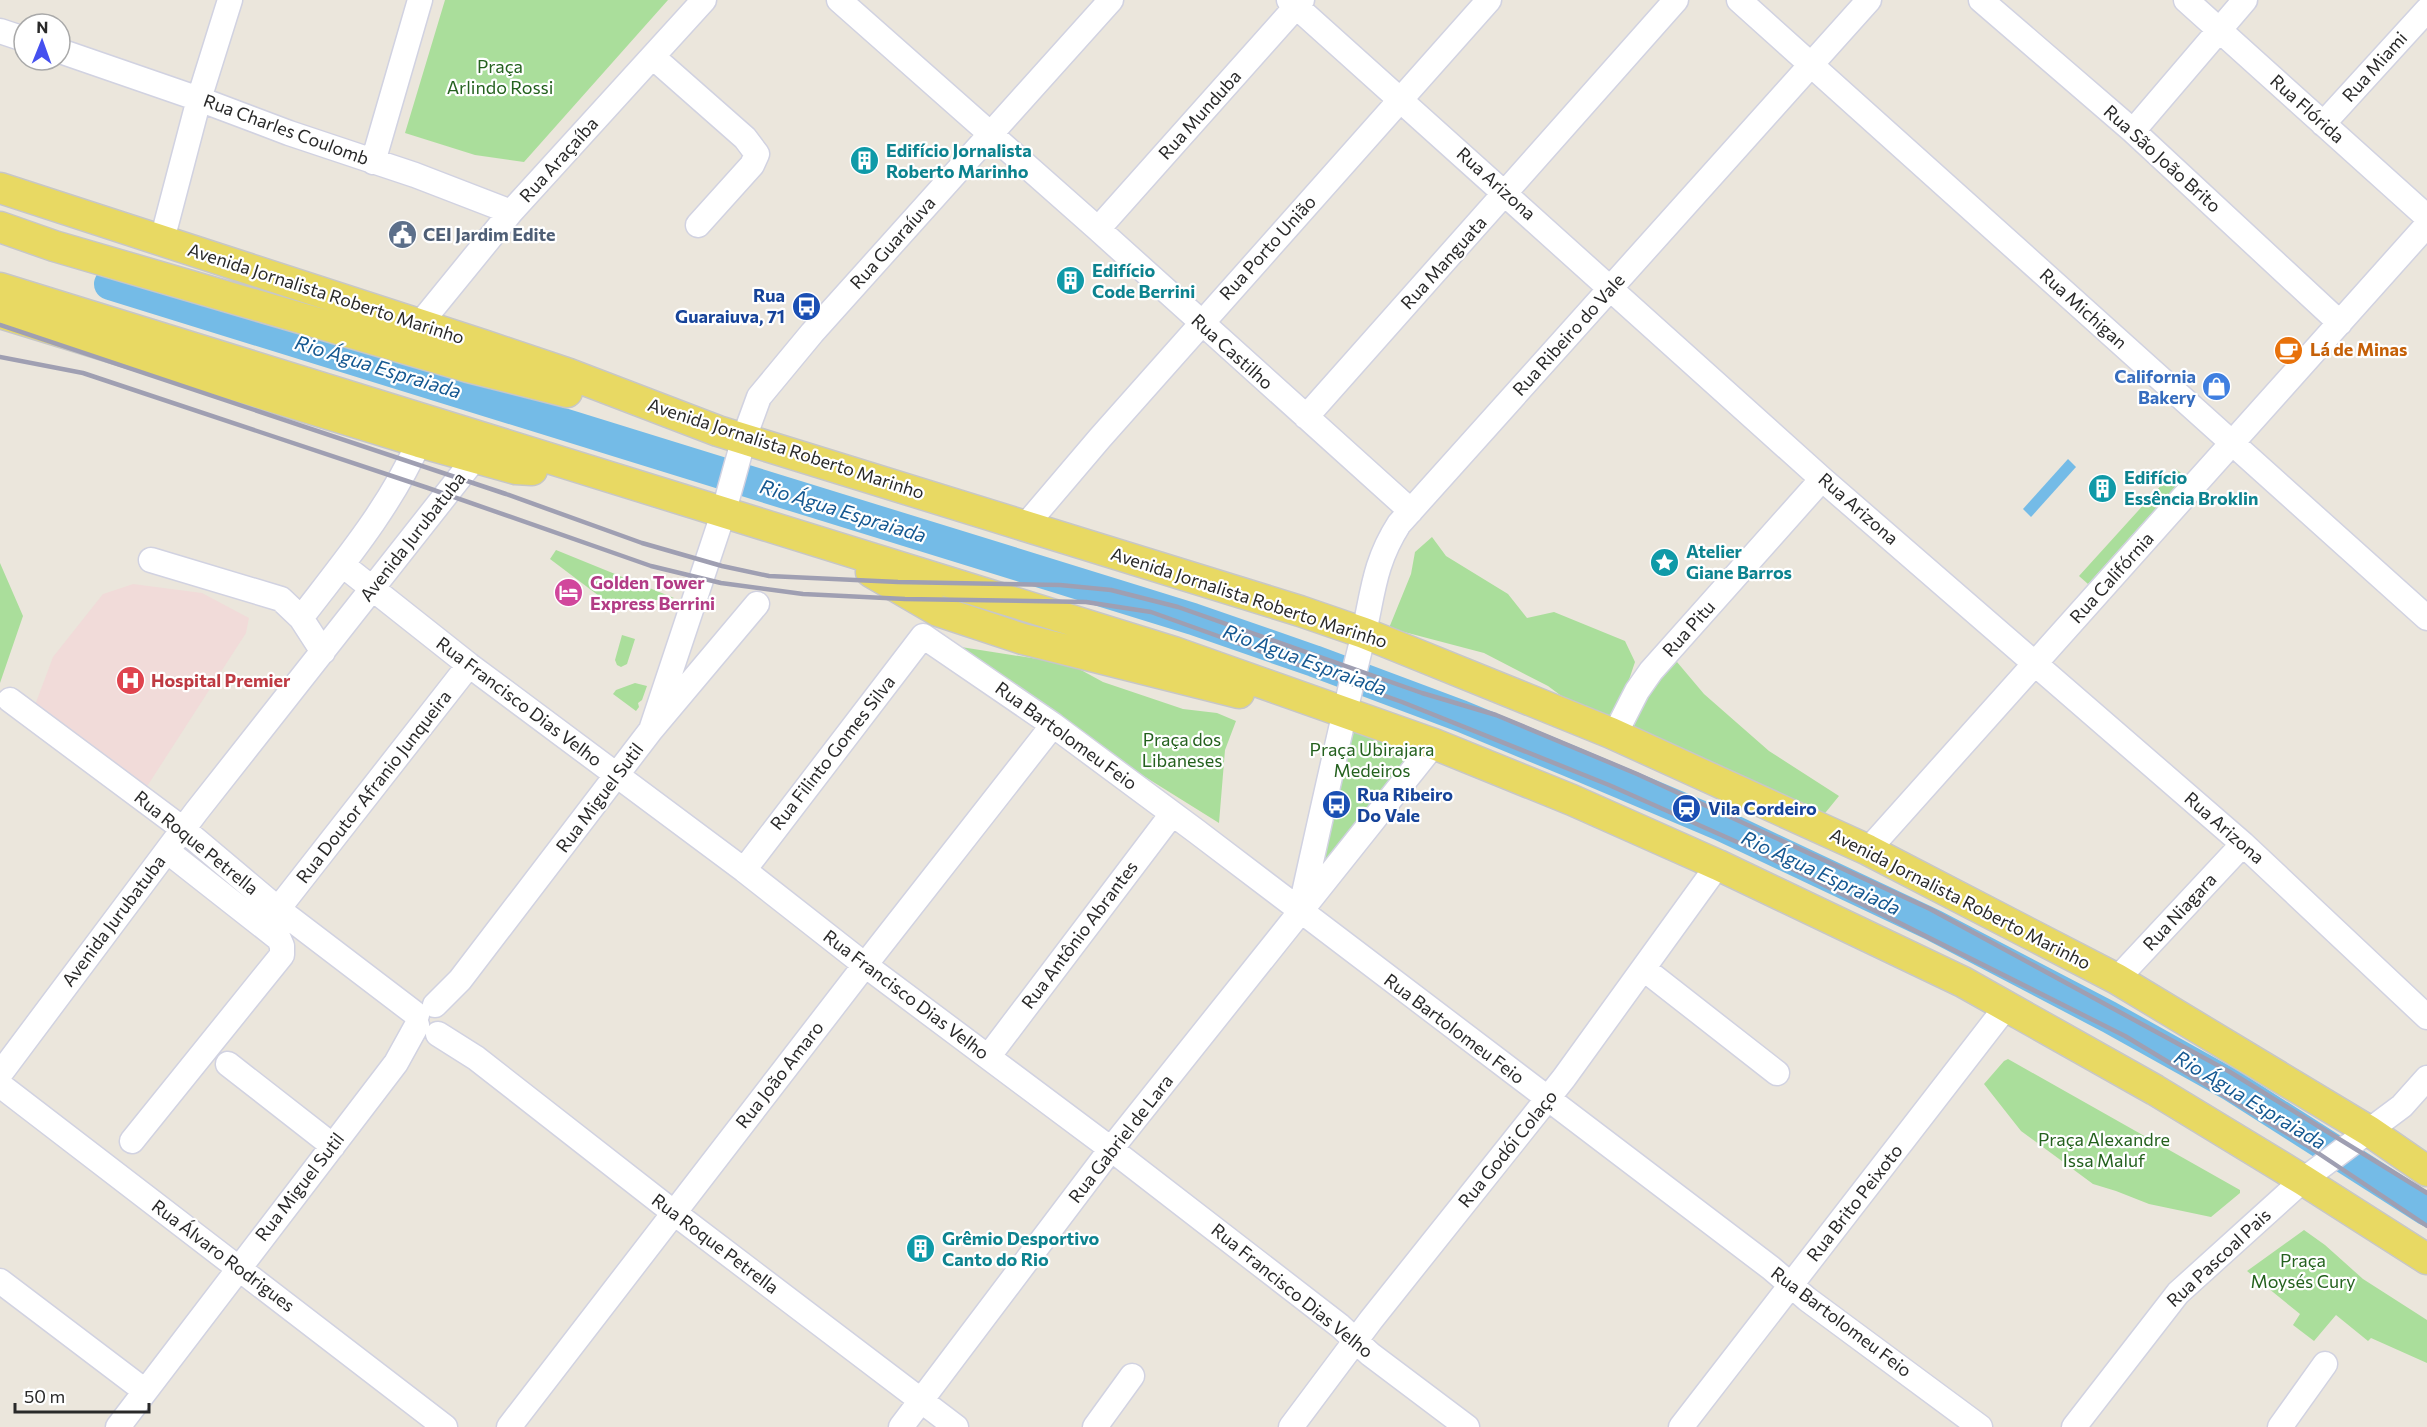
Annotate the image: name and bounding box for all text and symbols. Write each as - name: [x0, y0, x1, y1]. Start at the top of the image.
- north arrow: [12, 12, 72, 72]
- text: N: [36, 17, 48, 36]
- street label: Rua Miami: [2337, 27, 2411, 106]
- park label: Praça Arlindo Rossi: [447, 55, 553, 98]
- street label: Rua Munduba: [1153, 65, 1245, 164]
- street label: Rua Flórida: [2266, 69, 2349, 147]
- street label: Rua Charles Coulomb: [201, 89, 372, 169]
- street label: Rua São João Brito: [2100, 100, 2226, 217]
- street label: Rua Araçaíba: [514, 112, 602, 206]
- place label: Edifício Jornalista Roberto Marinho: [886, 139, 1032, 182]
- street label: Rua Arizona: [1453, 142, 1541, 224]
- building icon: Edifício Jornalista Roberto Marinho: [849, 145, 881, 177]
- street label: Rua Porto União: [1214, 190, 1320, 304]
- street label: Rua Guaraíuva: [845, 191, 940, 293]
- street label: Rua Manguata: [1396, 211, 1491, 313]
- public building icon: CEI Jardim Edite: [386, 219, 418, 251]
- place label: CEI Jardim Edite: [423, 223, 556, 245]
- street label: Avenida Jornalista Roberto Marinho: [185, 238, 467, 348]
- place label: Edifício Code Berrini: [1092, 259, 1195, 302]
- street label: Rua Michigan: [2035, 263, 2132, 353]
- building icon: Edifício Code Berrini: [1055, 265, 1087, 297]
- street label: Rua Ribeiro do Vale: [1508, 269, 1629, 400]
- place label: Rua Guaraiuva, 71: [675, 284, 785, 327]
- bus stop icon: Rua Guaraiuva, 71: [790, 290, 822, 322]
- street label: Rua Castilho: [1187, 309, 1278, 394]
- water label: Rio Água Espraiada: [292, 329, 464, 403]
- cafe icon: Lá de Minas: [2273, 334, 2305, 366]
- place label: Lá de Minas: [2310, 338, 2407, 360]
- place label: California Bakery: [2114, 365, 2196, 408]
- shop icon: California Bakery: [2201, 371, 2233, 403]
- street label: Avenida Jornalista Roberto Marinho: [645, 393, 927, 503]
- place label: Edifício Essência Broklin: [2124, 466, 2258, 509]
- street label: Avenida Jurubatuba: [355, 467, 470, 606]
- street label: Rua Arizona: [1814, 468, 1903, 549]
- building icon: Edifício Essência Broklin: [2087, 472, 2119, 504]
- water label: Rio Água Espraiada: [757, 473, 929, 547]
- street label: Rua Califórnia: [2065, 527, 2158, 627]
- place label: Atelier Giane Barros: [1686, 540, 1792, 583]
- street label: Avenida Jornalista Roberto Marinho: [1108, 542, 1390, 652]
- place icon: Atelier Giane Barros: [1649, 546, 1681, 578]
- place label: Golden Tower Express Berrini: [590, 571, 715, 614]
- hotel icon: Golden Tower Express Berrini: [553, 577, 585, 609]
- street label: Rua Pitu: [1657, 596, 1719, 661]
- water label: Rio Água Espraiada: [1220, 618, 1391, 700]
- street label: Rua Francisco Dias Velho: [432, 632, 607, 771]
- hospital icon: Hospital Premier: [114, 665, 146, 697]
- place label: Hospital Premier: [151, 669, 291, 691]
- street label: Rua Filinto Gomes Silva: [765, 671, 899, 834]
- street label: Rua Bartolomeu Feio: [991, 676, 1142, 794]
- street label: Rua Doutor Afranio Junqueira: [291, 685, 455, 887]
- park label: Praça dos Libaneses: [1142, 728, 1222, 771]
- street label: Rua Miguel Sutil: [551, 738, 647, 856]
- park label: Praça Ubirajara Medeiros: [1310, 738, 1434, 781]
- place label: Rua Ribeiro Do Vale: [1357, 783, 1453, 826]
- street label: Rua Roque Petrella: [130, 785, 263, 899]
- street label: Rua Arizona: [2180, 787, 2269, 868]
- bus stop icon: Rua Ribeiro Do Vale: [1320, 789, 1352, 821]
- station icon: Vila Cordeiro: [1671, 793, 1703, 825]
- place label: Vila Cordeiro: [1708, 797, 1817, 819]
- street label: Avenida Jornalista Roberto Marinho: [1826, 823, 2094, 974]
- water label: Rio Água Espraiada: [1738, 825, 1905, 919]
- street label: Avenida Jurubatuba: [57, 851, 170, 990]
- street label: Rua Antônio Abrantes: [1016, 856, 1142, 1013]
- street label: Rua Niagara: [2138, 868, 2221, 955]
- street label: Rua Francisco Dias Velho: [819, 925, 994, 1064]
- street label: Rua Bartolomeu Feio: [1380, 968, 1529, 1088]
- street label: Rua João Amaro: [731, 1017, 828, 1132]
- water label: Rio Água Espraiada: [2170, 1044, 2331, 1154]
- street label: Rua Gabriel de Lara: [1063, 1070, 1177, 1207]
- street label: Rua Godói Colaço: [1453, 1085, 1561, 1212]
- street label: Rua Miguel Sutil: [250, 1128, 348, 1245]
- park label: Praça Alexandre Issa Maluf: [2038, 1128, 2170, 1171]
- street label: Rua Brito Peixoto: [1802, 1139, 1907, 1265]
- street label: Rua Roque Petrella: [648, 1188, 783, 1298]
- street label: Rua Álvaro Rodrigues: [148, 1194, 299, 1316]
- street label: Rua Pascoal Pais: [2162, 1203, 2275, 1311]
- street label: Rua Francisco Dias Velho: [1207, 1218, 1378, 1362]
- place label: Grêmio Desportivo Canto do Rio: [942, 1227, 1100, 1270]
- building icon: Grêmio Desportivo Canto do Rio: [905, 1233, 937, 1265]
- park label: Praça Moysés Cury: [2250, 1249, 2356, 1292]
- street label: Rua Bartolomeu Feio: [1767, 1261, 1916, 1381]
- scale bar: [15, 1376, 148, 1414]
- text: 50 m: [24, 1385, 65, 1407]

